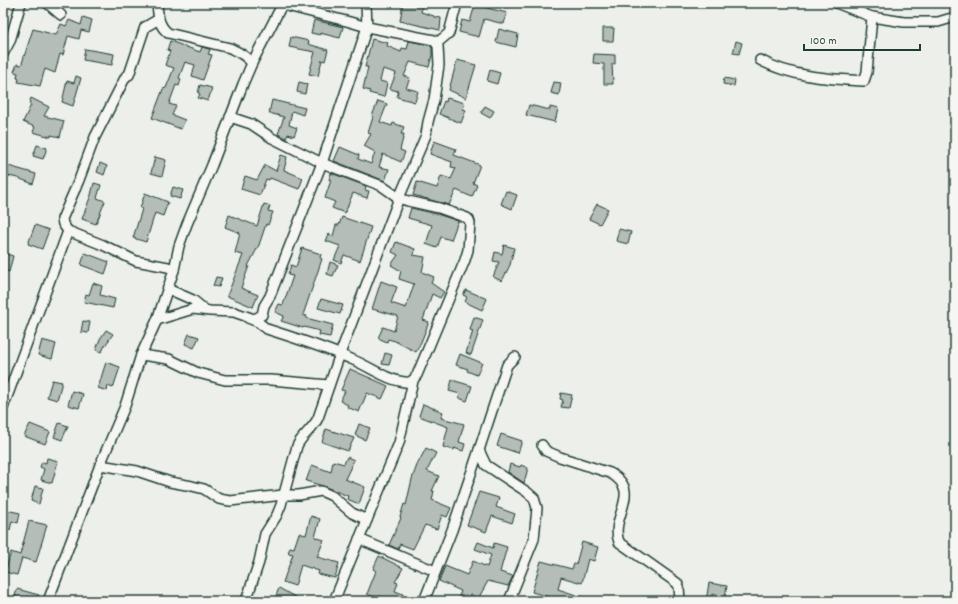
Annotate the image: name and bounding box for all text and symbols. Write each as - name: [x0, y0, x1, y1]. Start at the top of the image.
- scale bar: [804, 26, 920, 52]
- text: 100 m: [810, 33, 837, 50]

